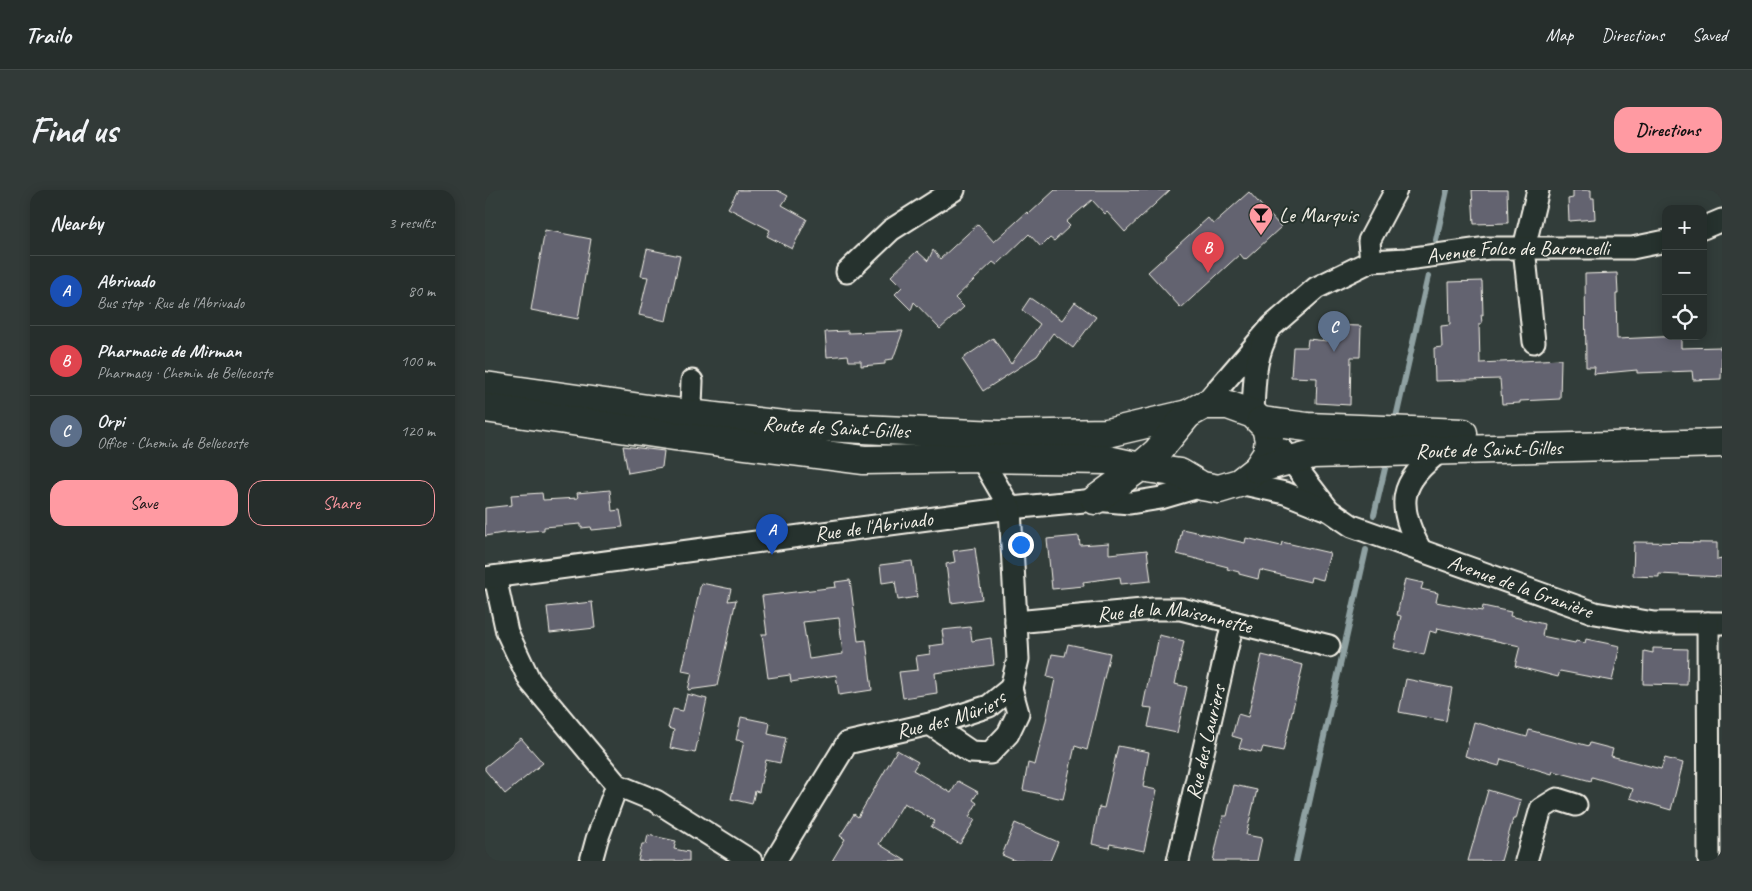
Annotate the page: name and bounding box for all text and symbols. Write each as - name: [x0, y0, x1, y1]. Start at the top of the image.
- text: Trailo: [25, 20, 71, 50]
- text: Map: [1546, 24, 1573, 46]
- text: Directions: [1601, 24, 1664, 46]
- text: Saved: [1692, 24, 1727, 46]
- button: Directions: [1614, 107, 1722, 153]
- text: Find us: [30, 108, 117, 153]
- bar icon: Le Marquis: [1248, 202, 1274, 236]
- place label: Le Marquis: [1279, 202, 1360, 228]
- map controls: [1662, 205, 1707, 340]
- button: +: [1662, 205, 1707, 250]
- text: Nearby: [50, 210, 103, 236]
- text: 3 results: [388, 213, 435, 233]
- pin: B: [1192, 232, 1224, 273]
- street label: Avenue Folco de Baroncelli: [1425, 234, 1612, 269]
- button: −: [1662, 250, 1707, 295]
- text: Abrivado: [97, 269, 154, 293]
- text: A: [62, 281, 70, 301]
- text: 80 m: [408, 281, 435, 301]
- text: Bus stop · Rue de l'Abrivado: [97, 293, 244, 313]
- button: locate: [1662, 295, 1707, 340]
- pin: C: [1318, 311, 1350, 352]
- text: Pharmacie de Mirman: [97, 339, 242, 363]
- text: B: [62, 351, 70, 371]
- text: 100 m: [401, 351, 435, 371]
- text: Pharmacy · Chemin de Bellecoste: [97, 363, 273, 383]
- text: Orpi: [97, 409, 124, 433]
- street label: Route de Saint-Gilles: [762, 410, 912, 444]
- text: C: [62, 421, 70, 441]
- text: 120 m: [401, 421, 435, 441]
- text: Office · Chemin de Bellecoste: [97, 433, 248, 453]
- street label: Route de Saint-Gilles: [1415, 434, 1564, 464]
- button: Save: [50, 480, 238, 526]
- button: Share: [248, 480, 435, 526]
- street label: Rue de l'Abrivado: [813, 505, 936, 547]
- pin: A: [756, 514, 788, 555]
- your location: [1008, 532, 1034, 558]
- street label: Avenue de la Granière: [1445, 548, 1598, 625]
- street label: Rue de la Maisonnette: [1096, 596, 1256, 640]
- street label: Rue des Lauriers: [1180, 681, 1232, 802]
- street label: Rue des Mûriers: [894, 684, 1012, 744]

